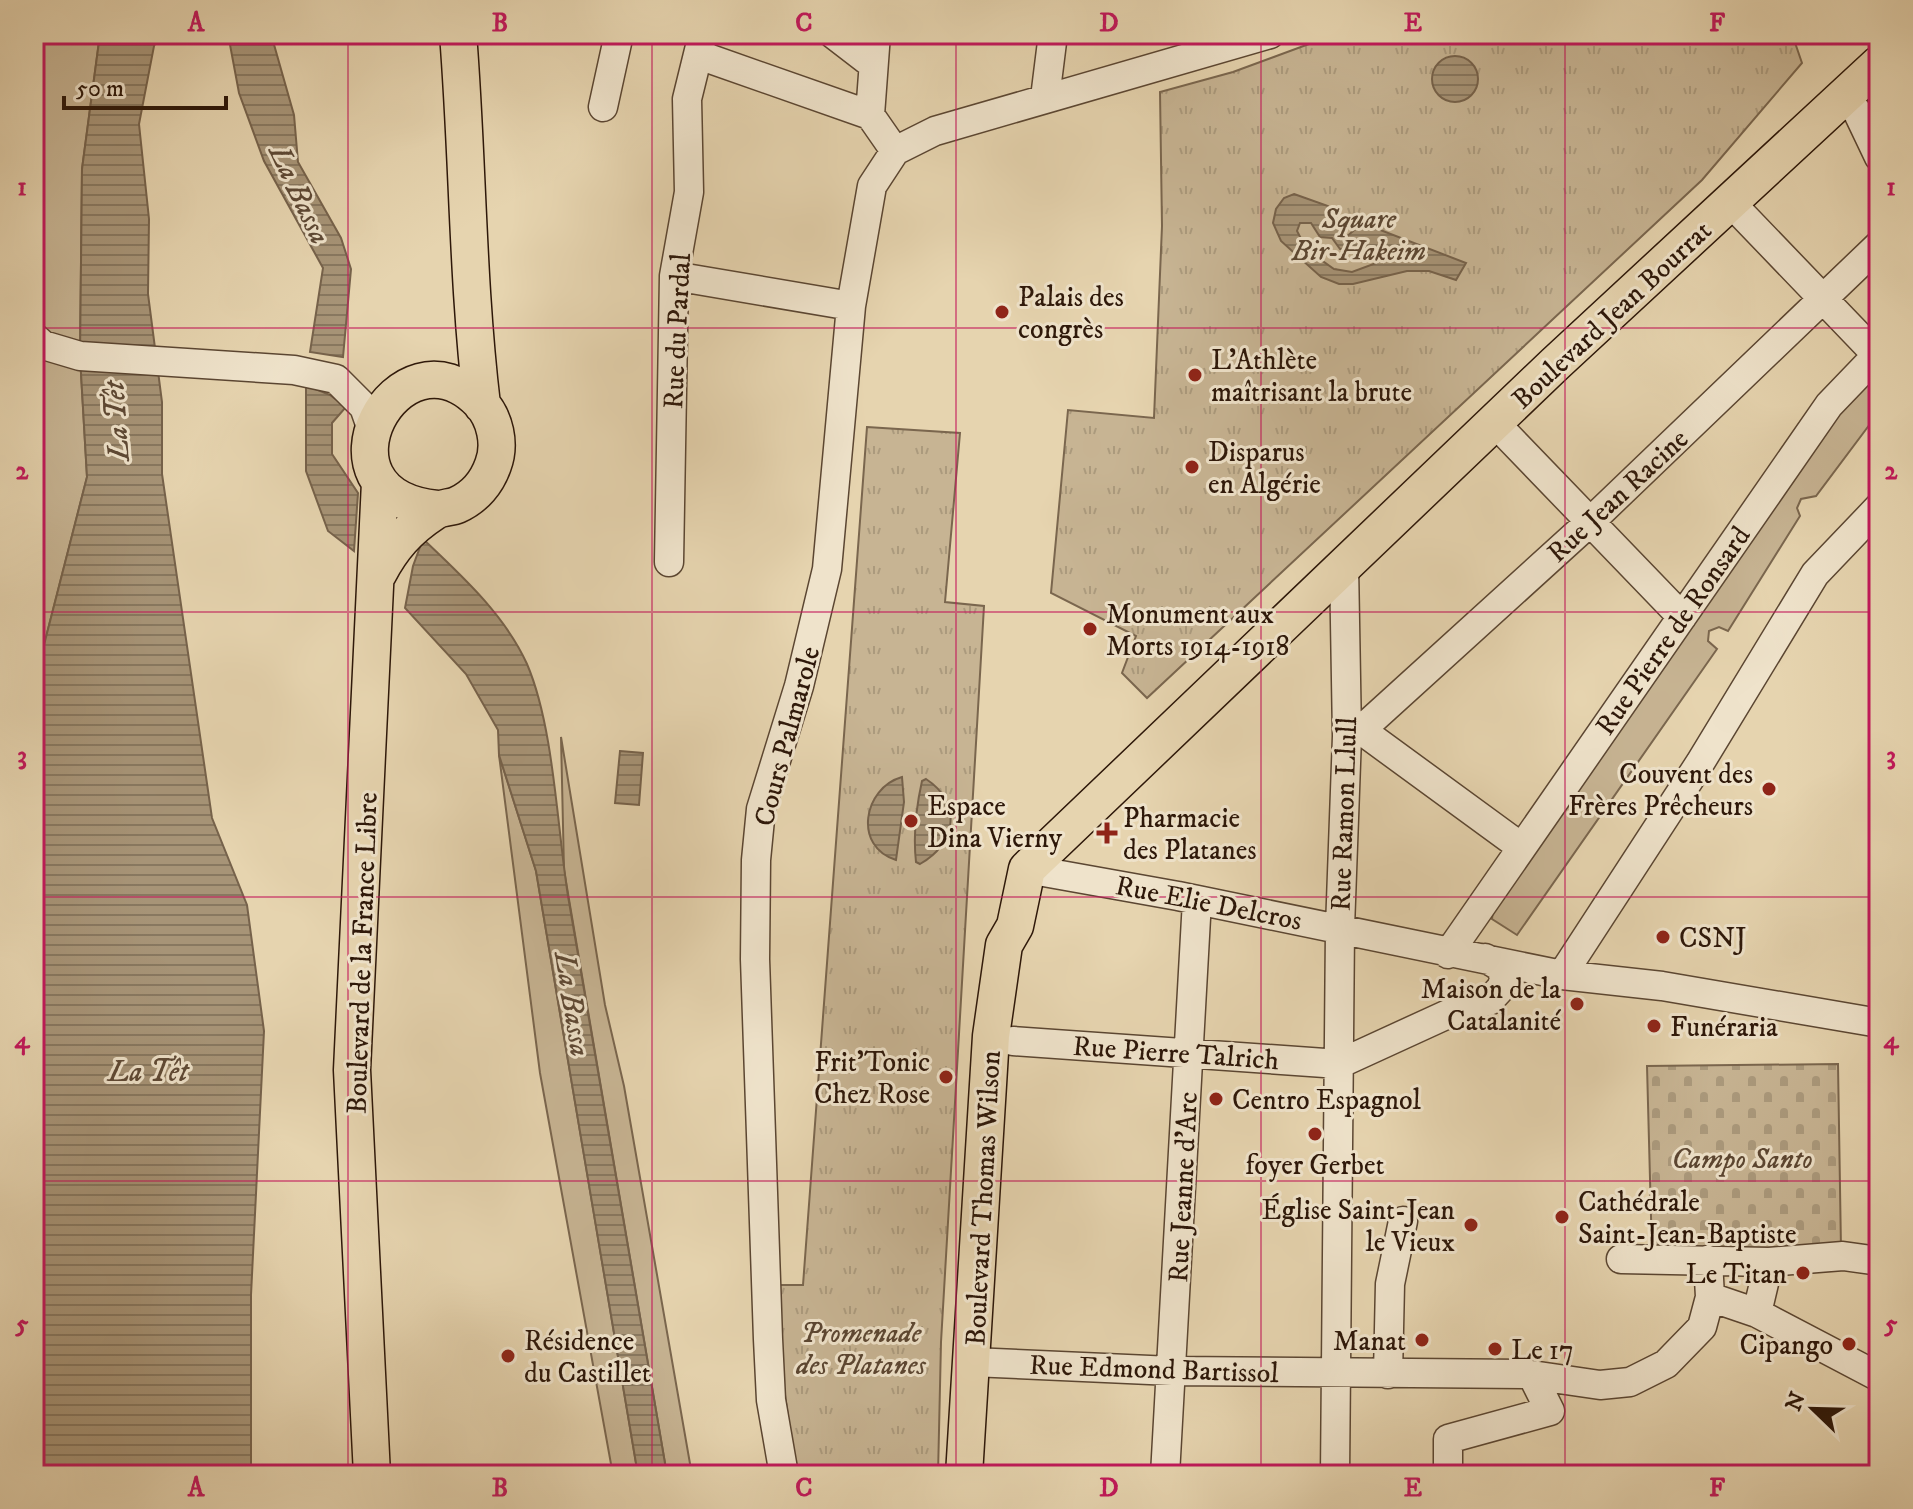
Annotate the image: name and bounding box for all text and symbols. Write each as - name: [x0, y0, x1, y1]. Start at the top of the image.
- text: A: [187, 7, 206, 40]
- text: B: [492, 7, 508, 40]
- text: C: [795, 7, 813, 40]
- text: D: [1099, 7, 1119, 40]
- text: E: [1404, 7, 1422, 40]
- text: F: [1709, 7, 1726, 40]
- scale bar: [64, 60, 226, 110]
- text: 50 m: [76, 74, 124, 104]
- water label: La Bassa: [259, 137, 338, 250]
- text: 1: [17, 171, 27, 204]
- text: 1: [1886, 171, 1896, 204]
- park label: Square Bir-Hakeim: [1291, 202, 1426, 269]
- street label: Boulevard Jean Bourrat: [1505, 213, 1719, 417]
- street label: Rue du Pardal: [656, 252, 699, 410]
- place label: Palais des congrès: [1018, 280, 1124, 347]
- marker: Palais des congrès: [993, 303, 1011, 321]
- place label: L’Athlète maîtrisant la brute: [1211, 343, 1412, 410]
- marker: L’Athlète maîtrisant la brute: [1186, 366, 1204, 384]
- water label: La Têt: [96, 378, 139, 464]
- street label: Rue Jean Racine: [1540, 422, 1696, 570]
- place label: Disparus en Algérie: [1208, 435, 1321, 502]
- text: 2: [16, 455, 30, 488]
- text: 2: [1885, 455, 1899, 488]
- marker: Disparus en Algérie: [1183, 458, 1201, 476]
- street label: Rue Pierre de Ronsard: [1588, 520, 1758, 742]
- place label: Monument aux Morts 1914-1918: [1106, 597, 1290, 664]
- marker: Monument aux Morts 1914-1918: [1081, 620, 1099, 638]
- street label: Cours Palmarole: [747, 643, 828, 830]
- street label: Rue Ramon Llull: [1324, 716, 1365, 912]
- text: 3: [17, 740, 27, 773]
- text: 3: [1886, 740, 1896, 773]
- place label: Couvent des Frères Prêcheurs: [1568, 757, 1753, 824]
- marker: Couvent des Frères Prêcheurs: [1760, 780, 1778, 798]
- place label: Espace Dina Vierny: [927, 789, 1063, 856]
- street label: Boulevard de la France Libre: [339, 792, 386, 1115]
- place label: Pharmacie des Platanes: [1123, 801, 1257, 868]
- marker: Espace Dina Vierny: [902, 812, 920, 830]
- marker: Pharmacie des Platanes: [1098, 824, 1116, 842]
- street label: Rue Elie Delcros: [1113, 868, 1305, 939]
- place label: CSNJ: [1679, 921, 1747, 956]
- marker: CSNJ: [1654, 928, 1672, 946]
- water label: La Bassa: [545, 947, 598, 1059]
- place label: Maison de la Catalanité: [1421, 972, 1561, 1039]
- marker: Maison de la Catalanité: [1568, 995, 1586, 1013]
- place label: Funéraria: [1670, 1010, 1778, 1045]
- marker: Funéraria: [1645, 1017, 1663, 1035]
- text: 4: [15, 1024, 31, 1057]
- text: 4: [1884, 1024, 1900, 1057]
- street label: Rue Pierre Talrich: [1072, 1029, 1280, 1078]
- place label: Frit'Tonic Chez Rose: [814, 1045, 930, 1112]
- street label: Boulevard Thomas Wilson: [958, 1049, 1009, 1347]
- water label: La Têt: [106, 1054, 190, 1091]
- marker: Frit'Tonic Chez Rose: [937, 1068, 955, 1086]
- place label: Centro Espagnol: [1232, 1083, 1421, 1118]
- marker: Centro Espagnol: [1207, 1090, 1225, 1108]
- street label: Rue Jeanne d'Arc: [1161, 1091, 1206, 1283]
- marker: foyer Gerbet: [1306, 1125, 1324, 1143]
- park label: Campo Santo: [1671, 1142, 1813, 1177]
- place label: foyer Gerbet: [1246, 1148, 1385, 1183]
- place label: Cathédrale Saint-Jean-Baptiste: [1578, 1185, 1797, 1252]
- place label: Église Saint-Jean le Vieux: [1262, 1193, 1455, 1260]
- marker: Cathédrale Saint-Jean-Baptiste: [1553, 1208, 1571, 1226]
- marker: Église Saint-Jean le Vieux: [1462, 1216, 1480, 1234]
- place label: Le Titan: [1686, 1257, 1787, 1292]
- marker: Le Titan: [1794, 1264, 1812, 1282]
- text: 5: [15, 1308, 29, 1341]
- text: 5: [1884, 1308, 1898, 1341]
- park label: Promenade des Platanes: [795, 1316, 926, 1383]
- place label: Résidence du Castillet: [524, 1324, 651, 1391]
- place label: Manat: [1333, 1324, 1406, 1359]
- place label: Cipango: [1739, 1328, 1833, 1363]
- marker: Manat: [1413, 1331, 1431, 1349]
- place label: Le 17: [1511, 1333, 1574, 1368]
- marker: Cipango: [1840, 1335, 1858, 1353]
- marker: Le 17: [1486, 1340, 1504, 1358]
- marker: Résidence du Castillet: [499, 1347, 517, 1365]
- street label: Rue Edmond Bartissol: [1029, 1348, 1280, 1391]
- north arrow: [1773, 1369, 1853, 1449]
- text: N: [1780, 1388, 1812, 1415]
- text: A: [187, 1472, 206, 1505]
- text: B: [492, 1472, 508, 1505]
- text: C: [795, 1472, 813, 1505]
- text: D: [1099, 1472, 1119, 1505]
- text: E: [1404, 1472, 1422, 1505]
- text: F: [1709, 1472, 1726, 1505]

